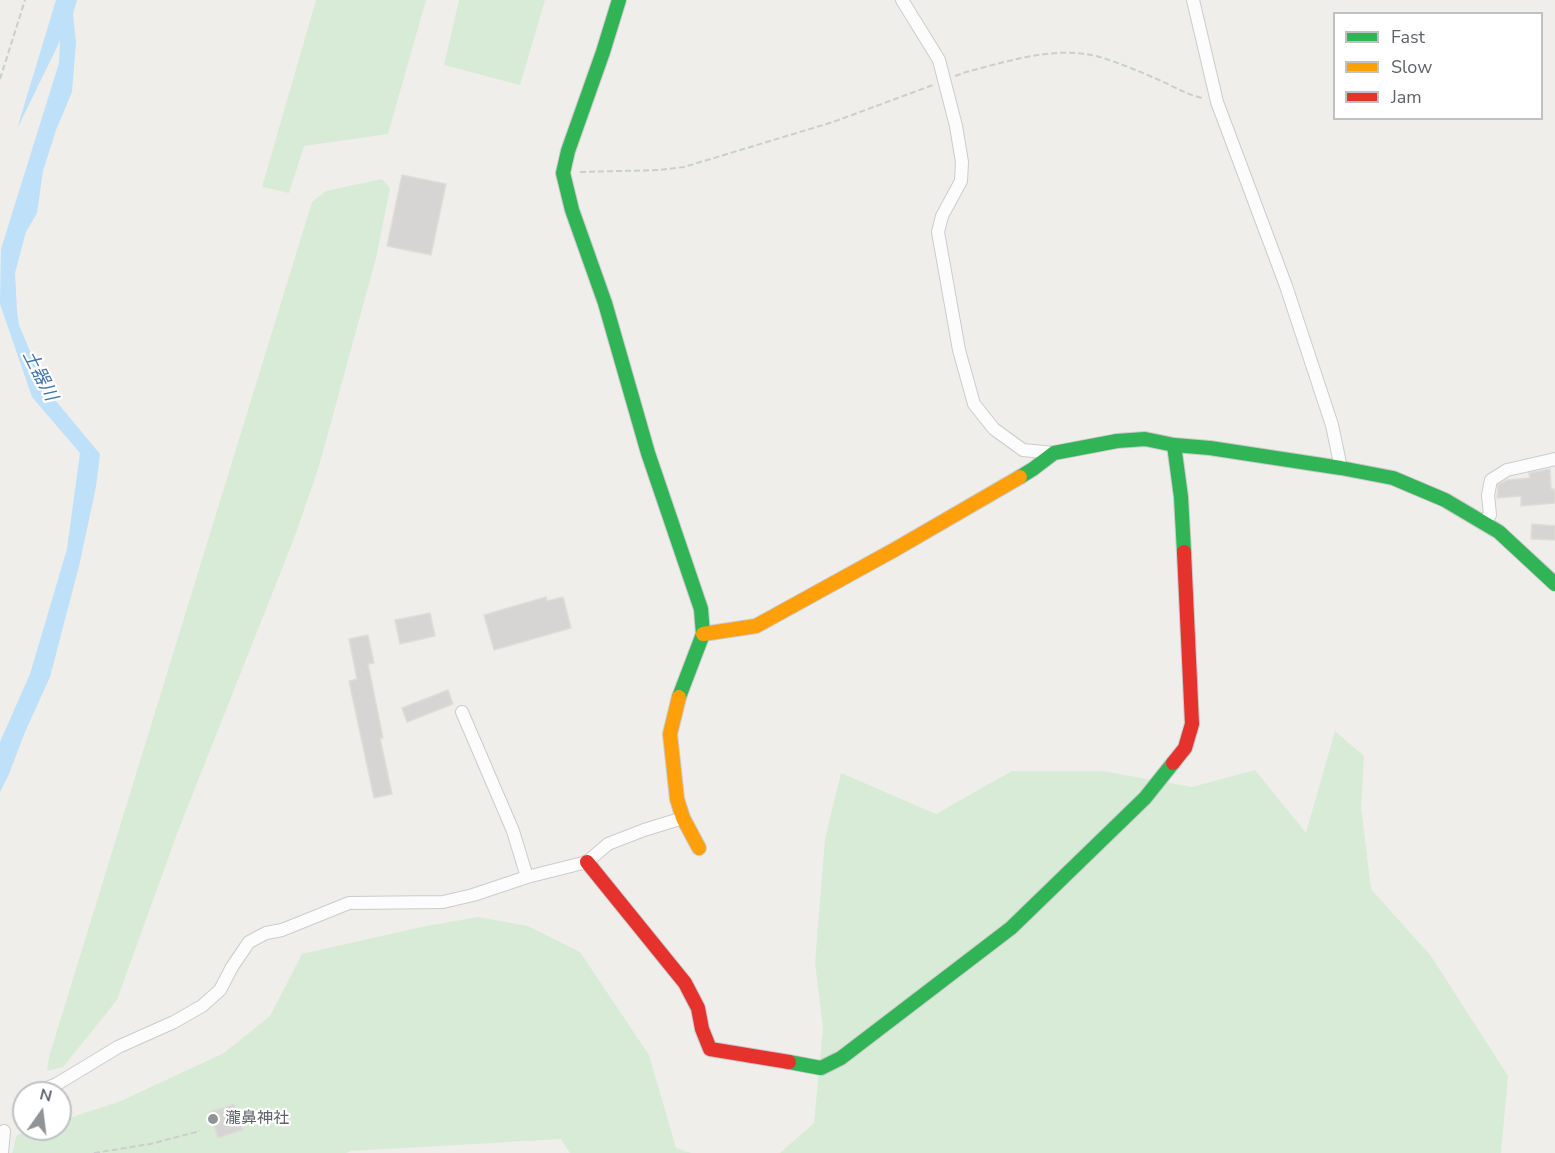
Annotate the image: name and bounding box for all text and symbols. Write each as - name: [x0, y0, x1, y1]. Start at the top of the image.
- legend: [1333, 12, 1543, 120]
- text: Fast: [1391, 25, 1425, 49]
- text: Slow: [1391, 55, 1432, 79]
- text: Jam: [1391, 85, 1422, 109]
- water label: 土器川: [17, 347, 61, 405]
- north arrow: [12, 1081, 72, 1141]
- text: N: [37, 1083, 54, 1108]
- place label: 瀧鼻神社: [225, 1109, 289, 1129]
- marker: 瀧鼻神社: [206, 1112, 220, 1126]

